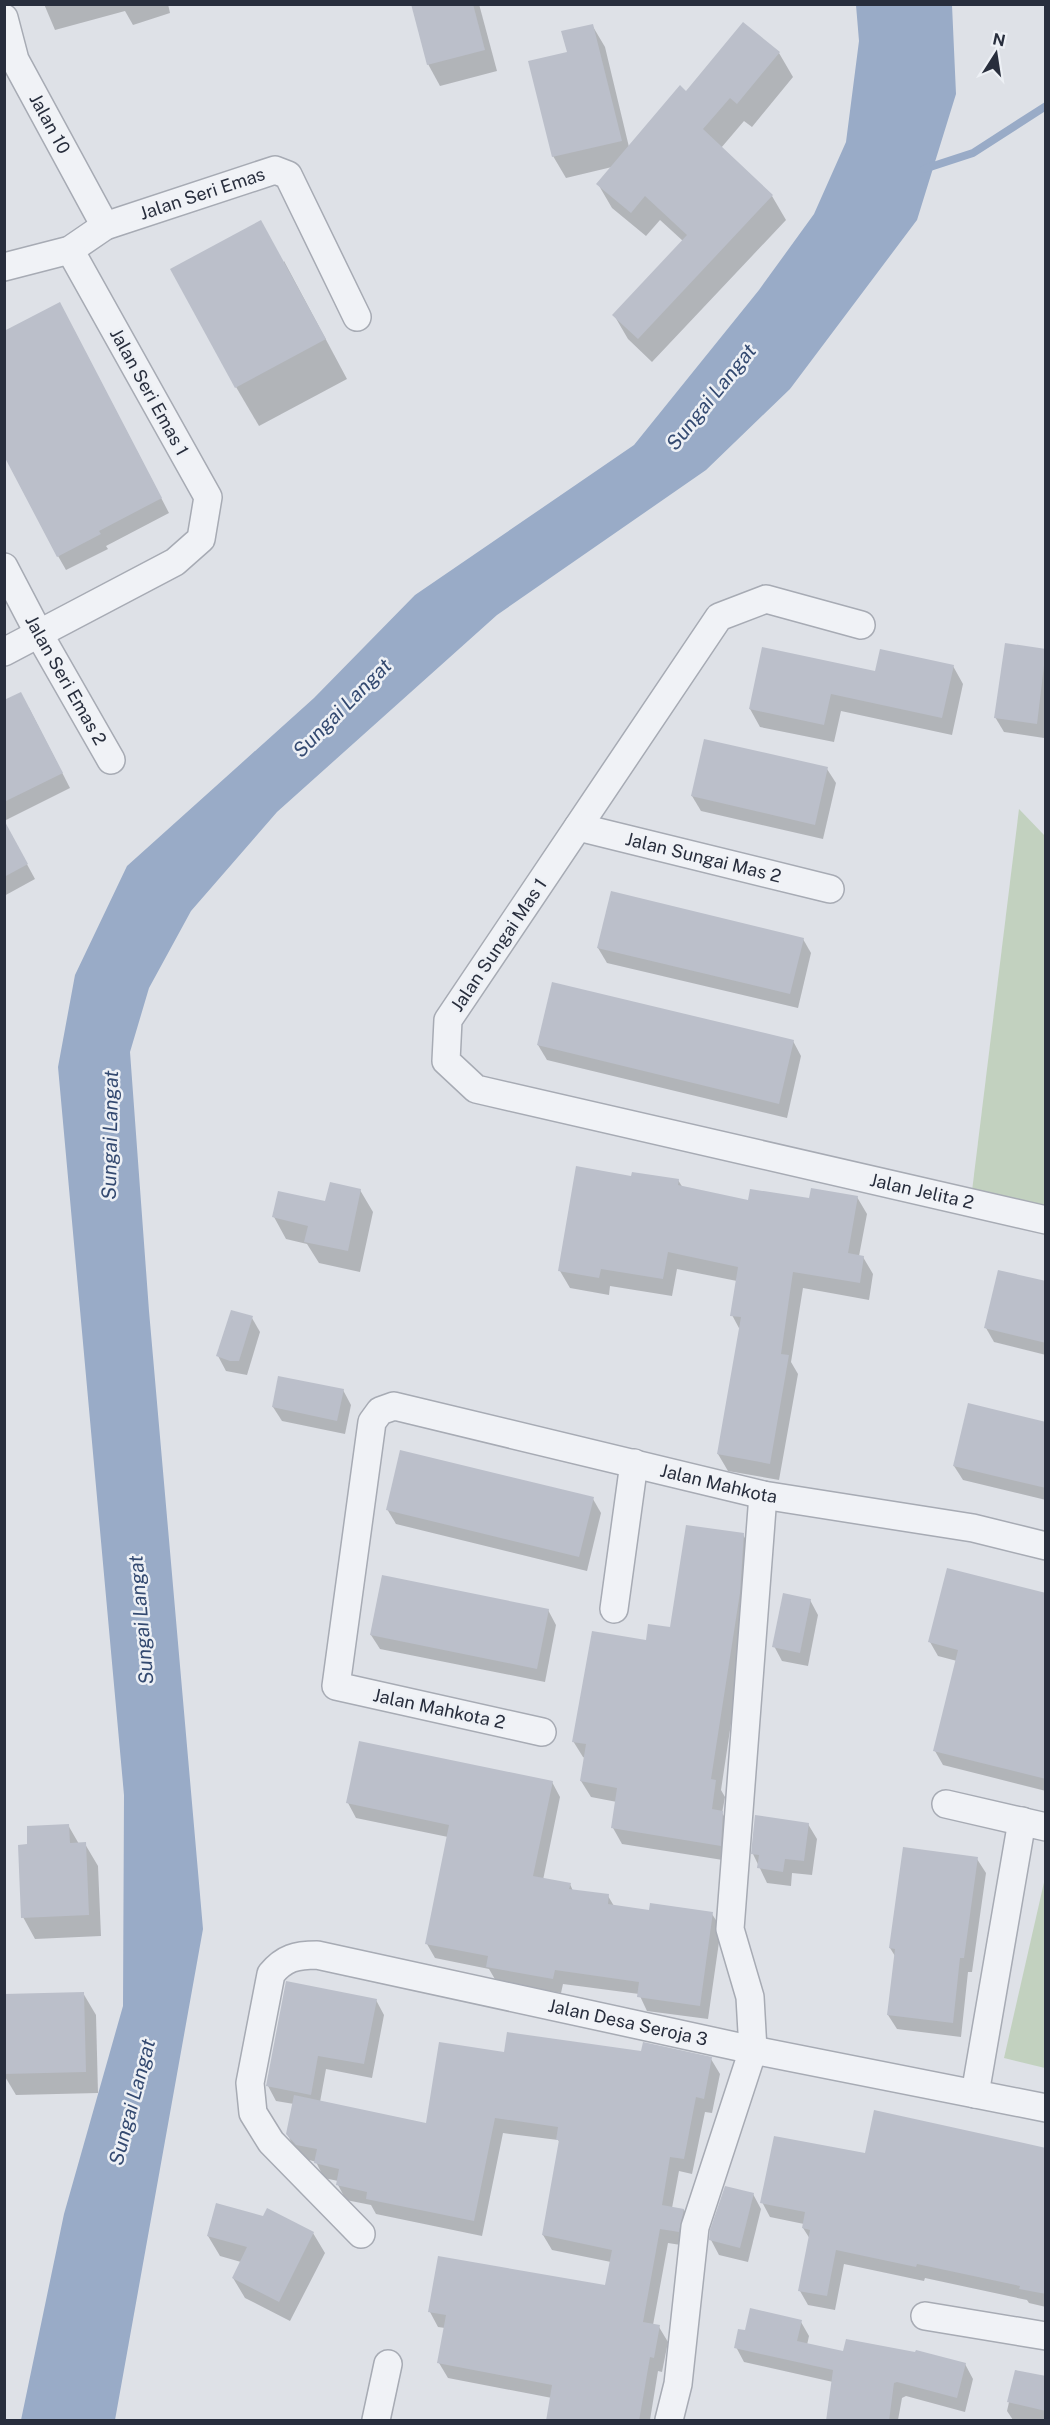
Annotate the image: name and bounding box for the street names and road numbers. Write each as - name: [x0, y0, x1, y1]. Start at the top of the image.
- street label: Jalan 10: [25, 90, 75, 157]
- street label: Jalan Seri Emas: [137, 163, 267, 224]
- street label: Jalan Seri Emas 1: [106, 324, 193, 459]
- street label: Jalan Seri Emas 2: [21, 612, 111, 749]
- street label: Jalan Sungai Mas 2: [623, 828, 783, 887]
- street label: Jalan Sungai Mas 1: [446, 874, 551, 1015]
- street label: Jalan Jelita 2: [868, 1169, 976, 1213]
- street label: Jalan Mahkota: [658, 1460, 779, 1507]
- street label: Jalan Mahkota 2: [371, 1684, 507, 1733]
- street label: Jalan Desa Seroja 3: [546, 1995, 710, 2050]

